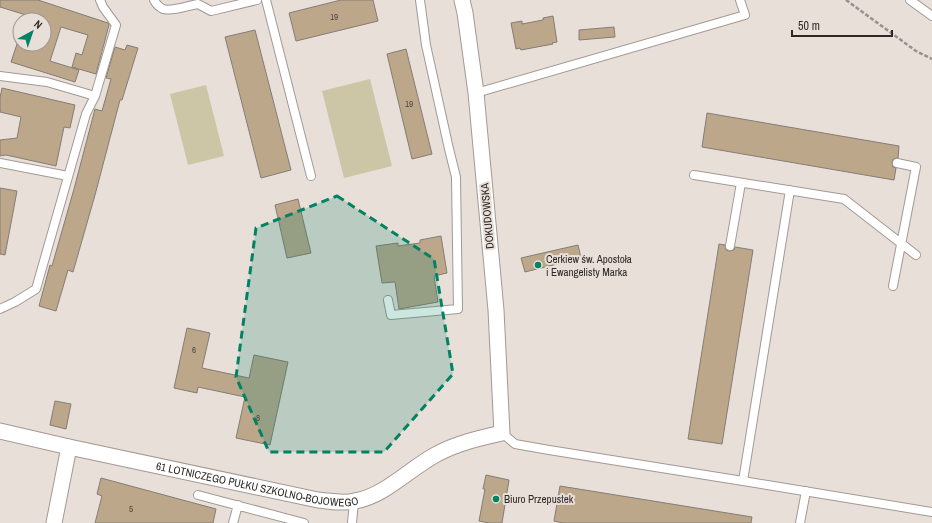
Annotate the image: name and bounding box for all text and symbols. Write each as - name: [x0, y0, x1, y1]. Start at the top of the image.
- house number: 19: [330, 11, 338, 23]
- north arrow: [12, 12, 52, 52]
- scale bar: [792, 12, 892, 38]
- text: N: [31, 17, 45, 32]
- text: 50 m: [798, 18, 820, 34]
- house number: 19: [405, 98, 413, 110]
- street label: DOKUDOWSKA: [477, 181, 497, 250]
- place label: Cerkiew św. Apostoła i Ewangelisty Marka: [546, 252, 632, 279]
- marker: Cerkiew św. Apostoła i Ewangelisty Marka: [533, 260, 543, 270]
- house number: 6: [192, 344, 196, 356]
- house number: 8: [256, 412, 260, 424]
- street label: 61 LOTNICZEGO PUŁKU SZKOLNO-BOJOWEGO: [155, 459, 360, 509]
- place label: Biuro Przepustek: [504, 492, 574, 506]
- marker: Biuro Przepustek: [491, 494, 501, 504]
- house number: 5: [129, 503, 133, 515]

